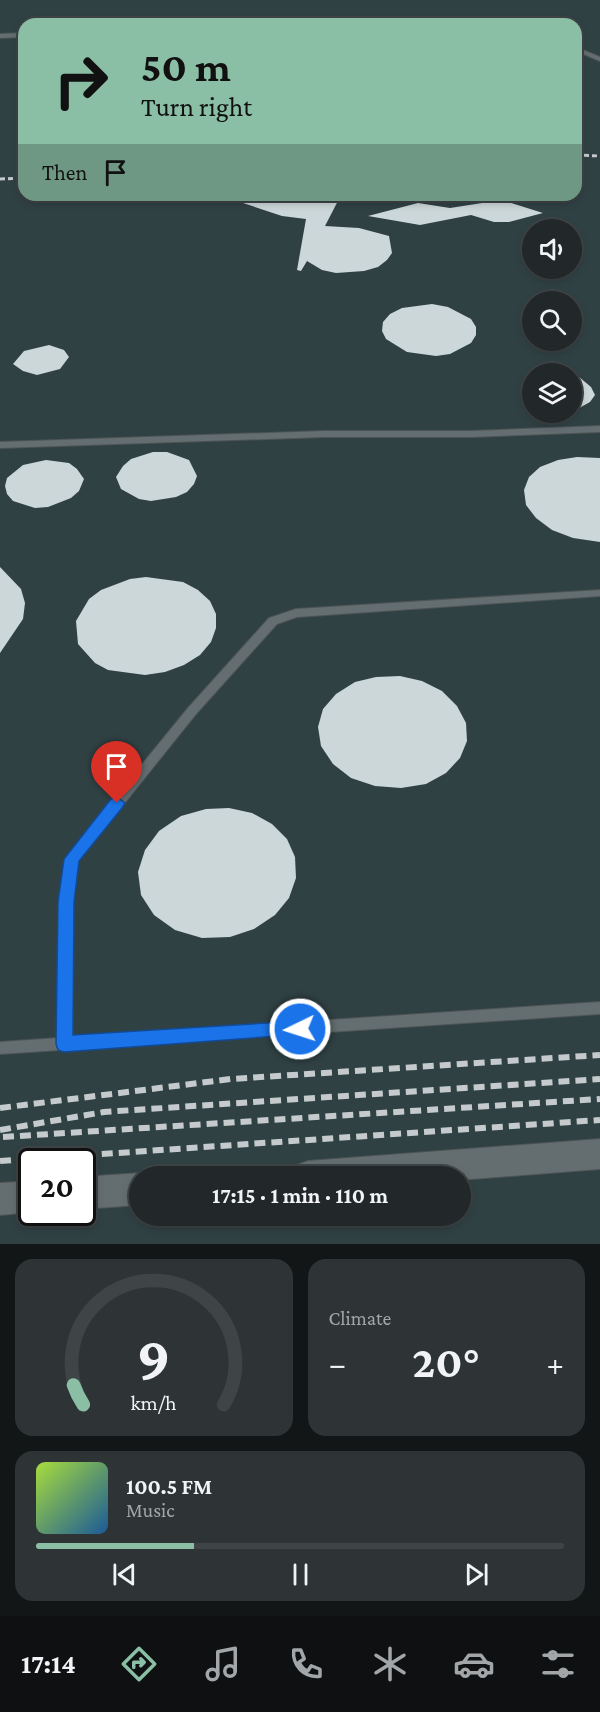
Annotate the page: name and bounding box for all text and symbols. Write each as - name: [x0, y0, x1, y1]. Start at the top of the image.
- icon: right: [42, 42, 120, 120]
- text: 50 m: [141, 43, 231, 90]
- text: Turn right: [141, 92, 252, 122]
- icon: arrive: [99, 156, 132, 189]
- text: Then: [42, 160, 87, 185]
- map controls: [522, 219, 582, 423]
- button: sound: [522, 219, 582, 279]
- button: search: [522, 291, 582, 351]
- button: layers: [522, 363, 582, 423]
- pin: [91, 741, 142, 803]
- icon: arrive: [100, 750, 133, 783]
- position arrow: [268, 997, 332, 1061]
- speed limit sign: 20: [18, 1148, 96, 1226]
- text: 17:15 · 1 min · 110 m: [212, 1183, 388, 1208]
- text: Climate: [329, 1307, 391, 1329]
- text: 9: [137, 1323, 171, 1392]
- text: 20°: [412, 1337, 480, 1387]
- text: −: [329, 1345, 346, 1382]
- text: +: [547, 1345, 564, 1382]
- text: km/h: [131, 1391, 177, 1415]
- text: 100.5 FM: [126, 1474, 212, 1499]
- text: Music: [126, 1499, 175, 1521]
- icon: previous: [108, 1558, 141, 1591]
- icon: pause: [284, 1558, 317, 1591]
- icon: next: [460, 1558, 493, 1591]
- icon: directions: [118, 1643, 160, 1685]
- icon: music: [202, 1643, 244, 1685]
- icon: phone: [285, 1643, 327, 1685]
- icon: climate: [369, 1643, 411, 1685]
- icon: car: [453, 1643, 495, 1685]
- icon: filters: [537, 1643, 579, 1685]
- text: 17:14: [21, 1649, 76, 1679]

